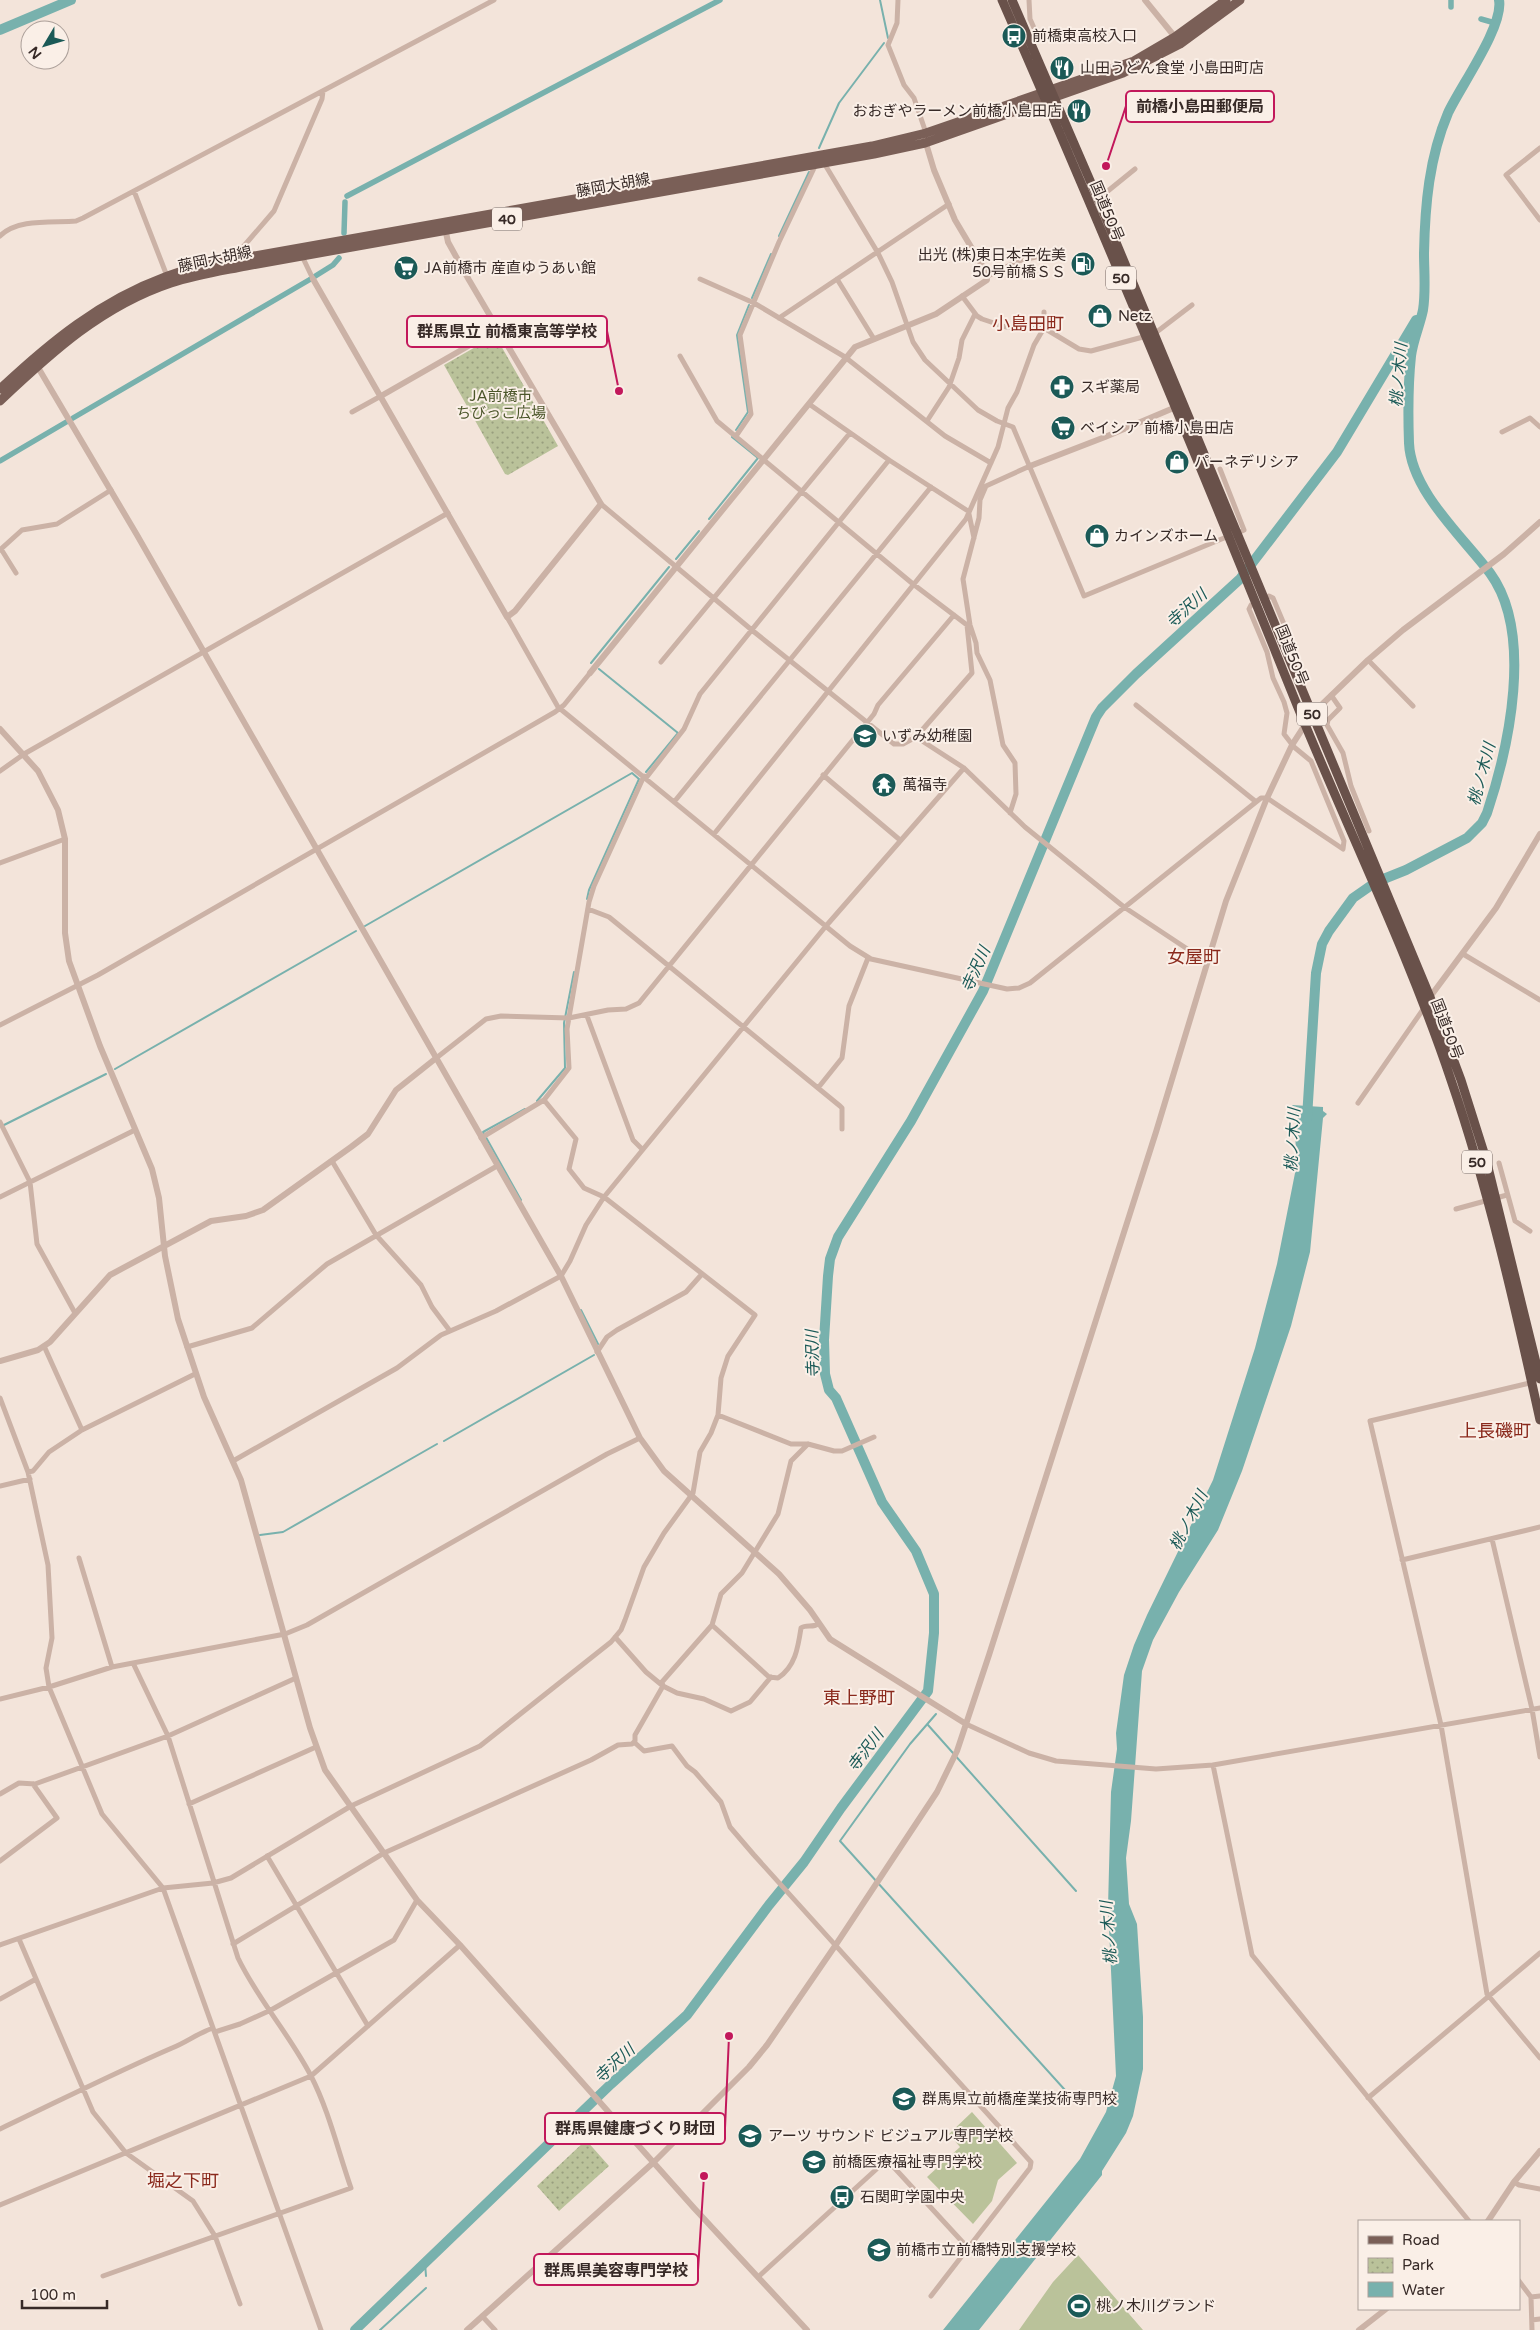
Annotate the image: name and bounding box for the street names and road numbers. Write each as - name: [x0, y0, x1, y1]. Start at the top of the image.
- street label: 藤岡大胡線: [574, 170, 652, 200]
- street label: 国道50号: [1086, 178, 1128, 244]
- road number: 40: [492, 208, 522, 230]
- street label: 藤岡大胡線: [176, 242, 254, 276]
- road number: 50: [1106, 266, 1136, 290]
- street label: 国道50号: [1272, 622, 1312, 688]
- road number: 50: [1297, 702, 1327, 726]
- street label: 国道50号: [1427, 996, 1467, 1062]
- road number: 50: [1462, 1150, 1492, 1174]

